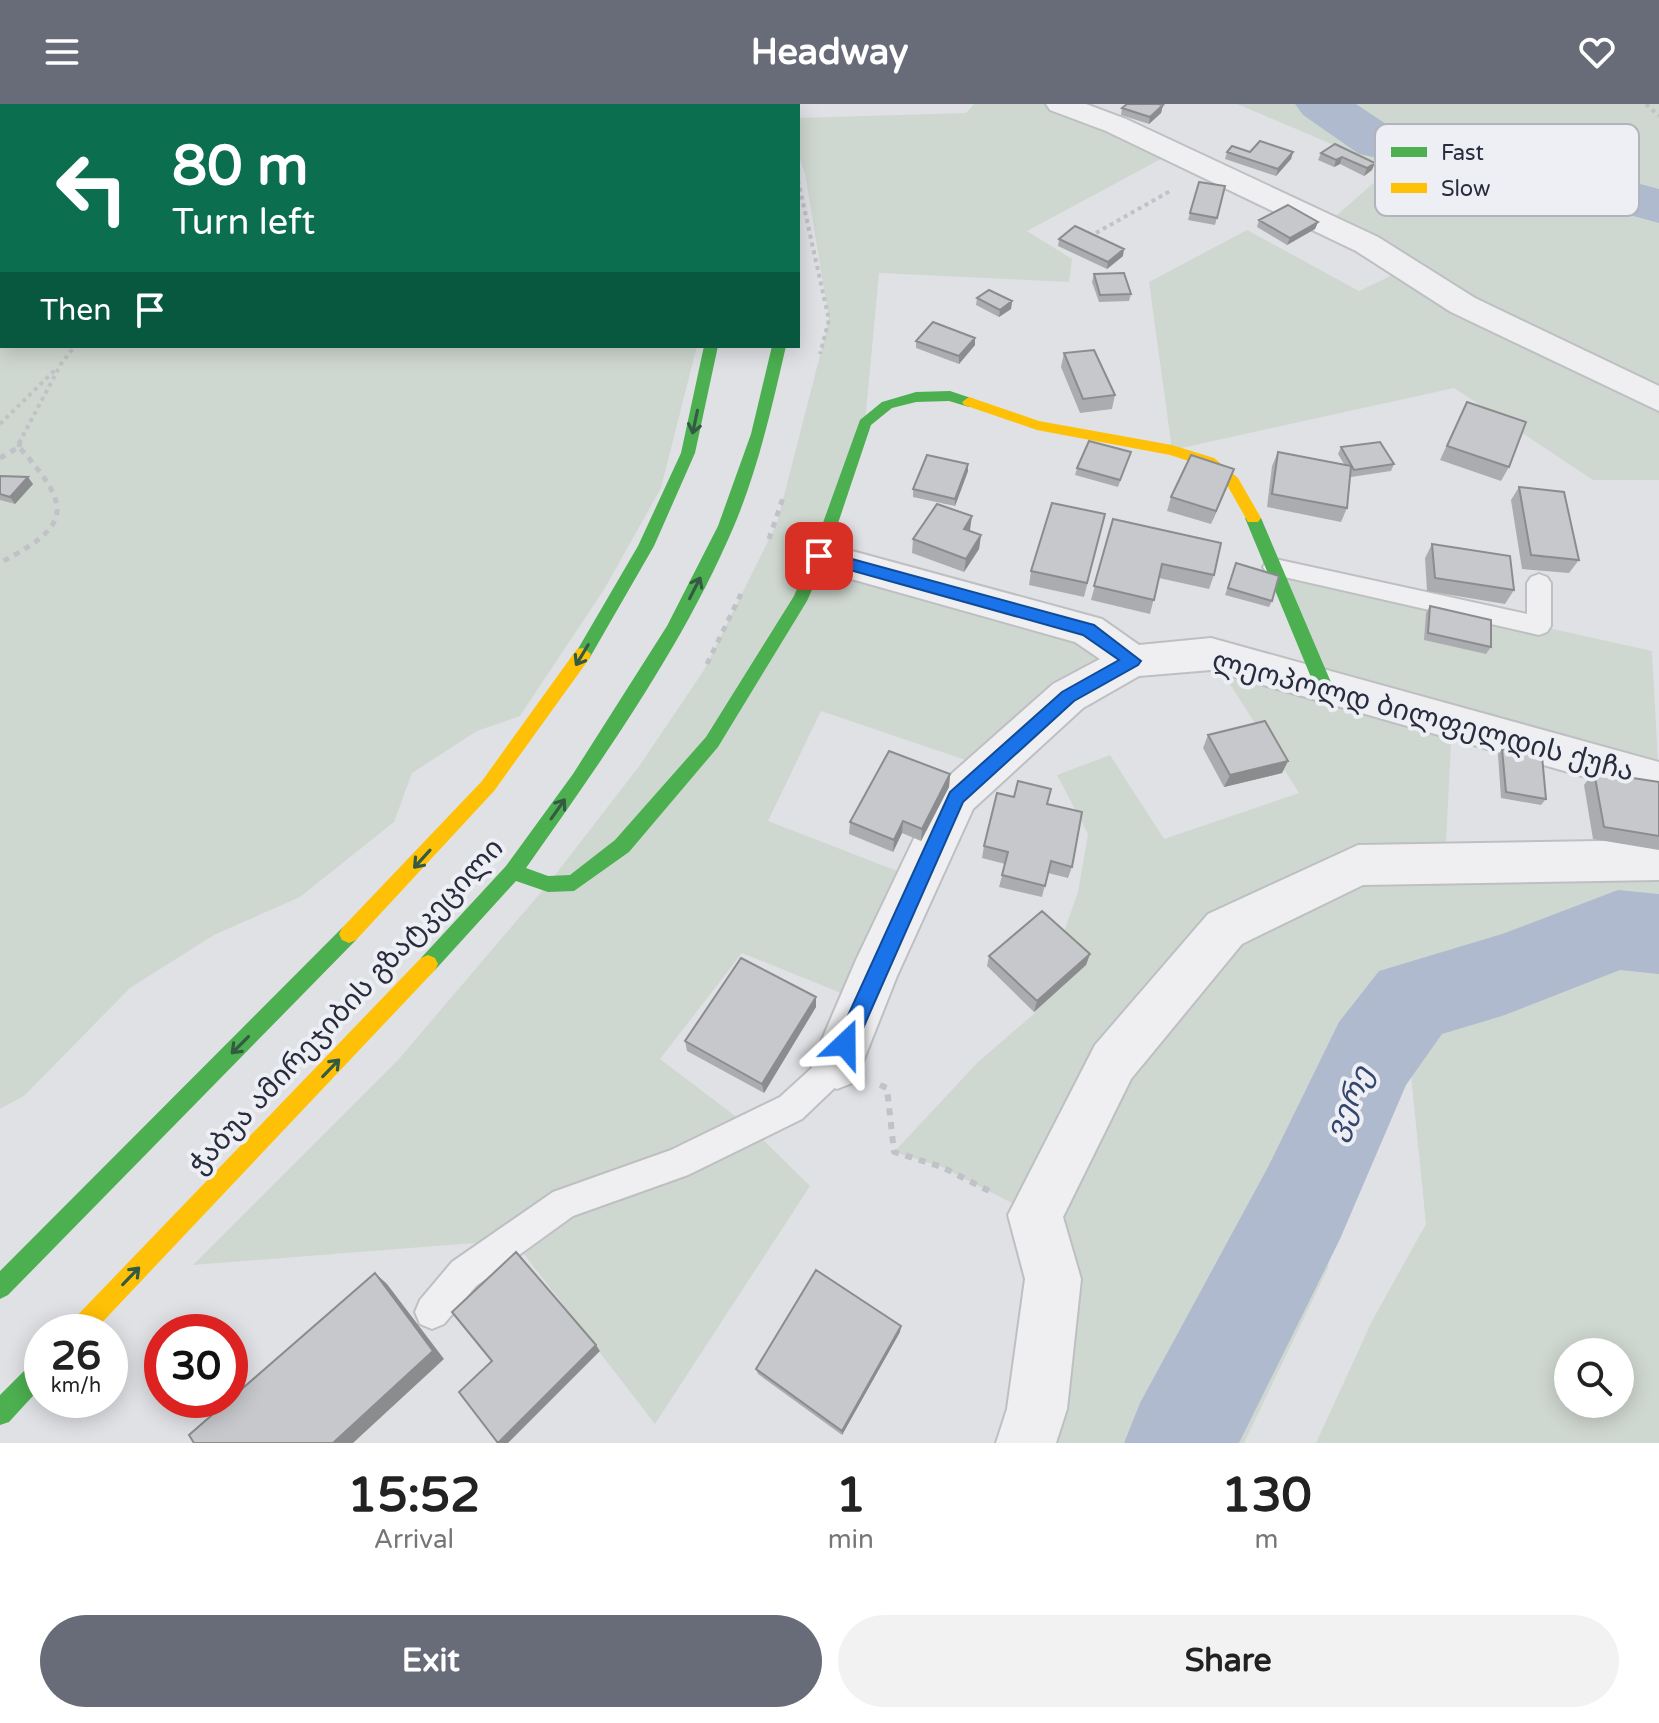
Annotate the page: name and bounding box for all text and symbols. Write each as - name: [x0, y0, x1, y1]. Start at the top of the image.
- icon: menu: [40, 30, 84, 74]
- icon: heart: [1575, 30, 1619, 74]
- text: Headway: [751, 31, 908, 74]
- legend: [1375, 124, 1639, 216]
- text: 80 m: [172, 133, 308, 200]
- icon: left: [40, 136, 144, 240]
- text: Fast: [1441, 140, 1484, 166]
- text: Slow: [1441, 176, 1491, 202]
- text: Turn left: [172, 201, 315, 244]
- icon: arrive: [128, 288, 172, 332]
- text: Then: [40, 292, 112, 329]
- one-way arrow: [687, 409, 702, 435]
- pin: [785, 522, 853, 590]
- icon: arrive: [797, 534, 841, 578]
- one-way arrow: [688, 576, 703, 600]
- one-way arrow: [574, 643, 590, 666]
- street label: ლეოპოლდ ბილფელდის ქუჩა: [1208, 643, 1638, 789]
- one-way arrow: [550, 798, 566, 820]
- street label: ჭაბუა ამირეჯიბის გზატკეცილი: [181, 831, 511, 1181]
- one-way arrow: [412, 849, 431, 869]
- position arrow: [803, 1002, 887, 1086]
- one-way arrow: [231, 1035, 250, 1054]
- one-way arrow: [321, 1058, 340, 1078]
- water label: ვერე: [1317, 1059, 1382, 1145]
- one-way arrow: [121, 1267, 140, 1286]
- speed limit sign: 30: [144, 1314, 248, 1418]
- text: 26: [51, 1332, 101, 1380]
- map controls: [1554, 1338, 1634, 1418]
- button: search: [1554, 1338, 1634, 1418]
- text: km/h: [51, 1374, 101, 1398]
- text: 15:52: [347, 1467, 480, 1525]
- text: 1: [836, 1467, 866, 1525]
- text: 130: [1221, 1467, 1312, 1525]
- text: Arrival: [374, 1524, 454, 1555]
- text: min: [828, 1524, 874, 1555]
- text: m: [1255, 1524, 1278, 1555]
- button: Exit: [40, 1615, 822, 1707]
- button: Share: [838, 1615, 1619, 1707]

